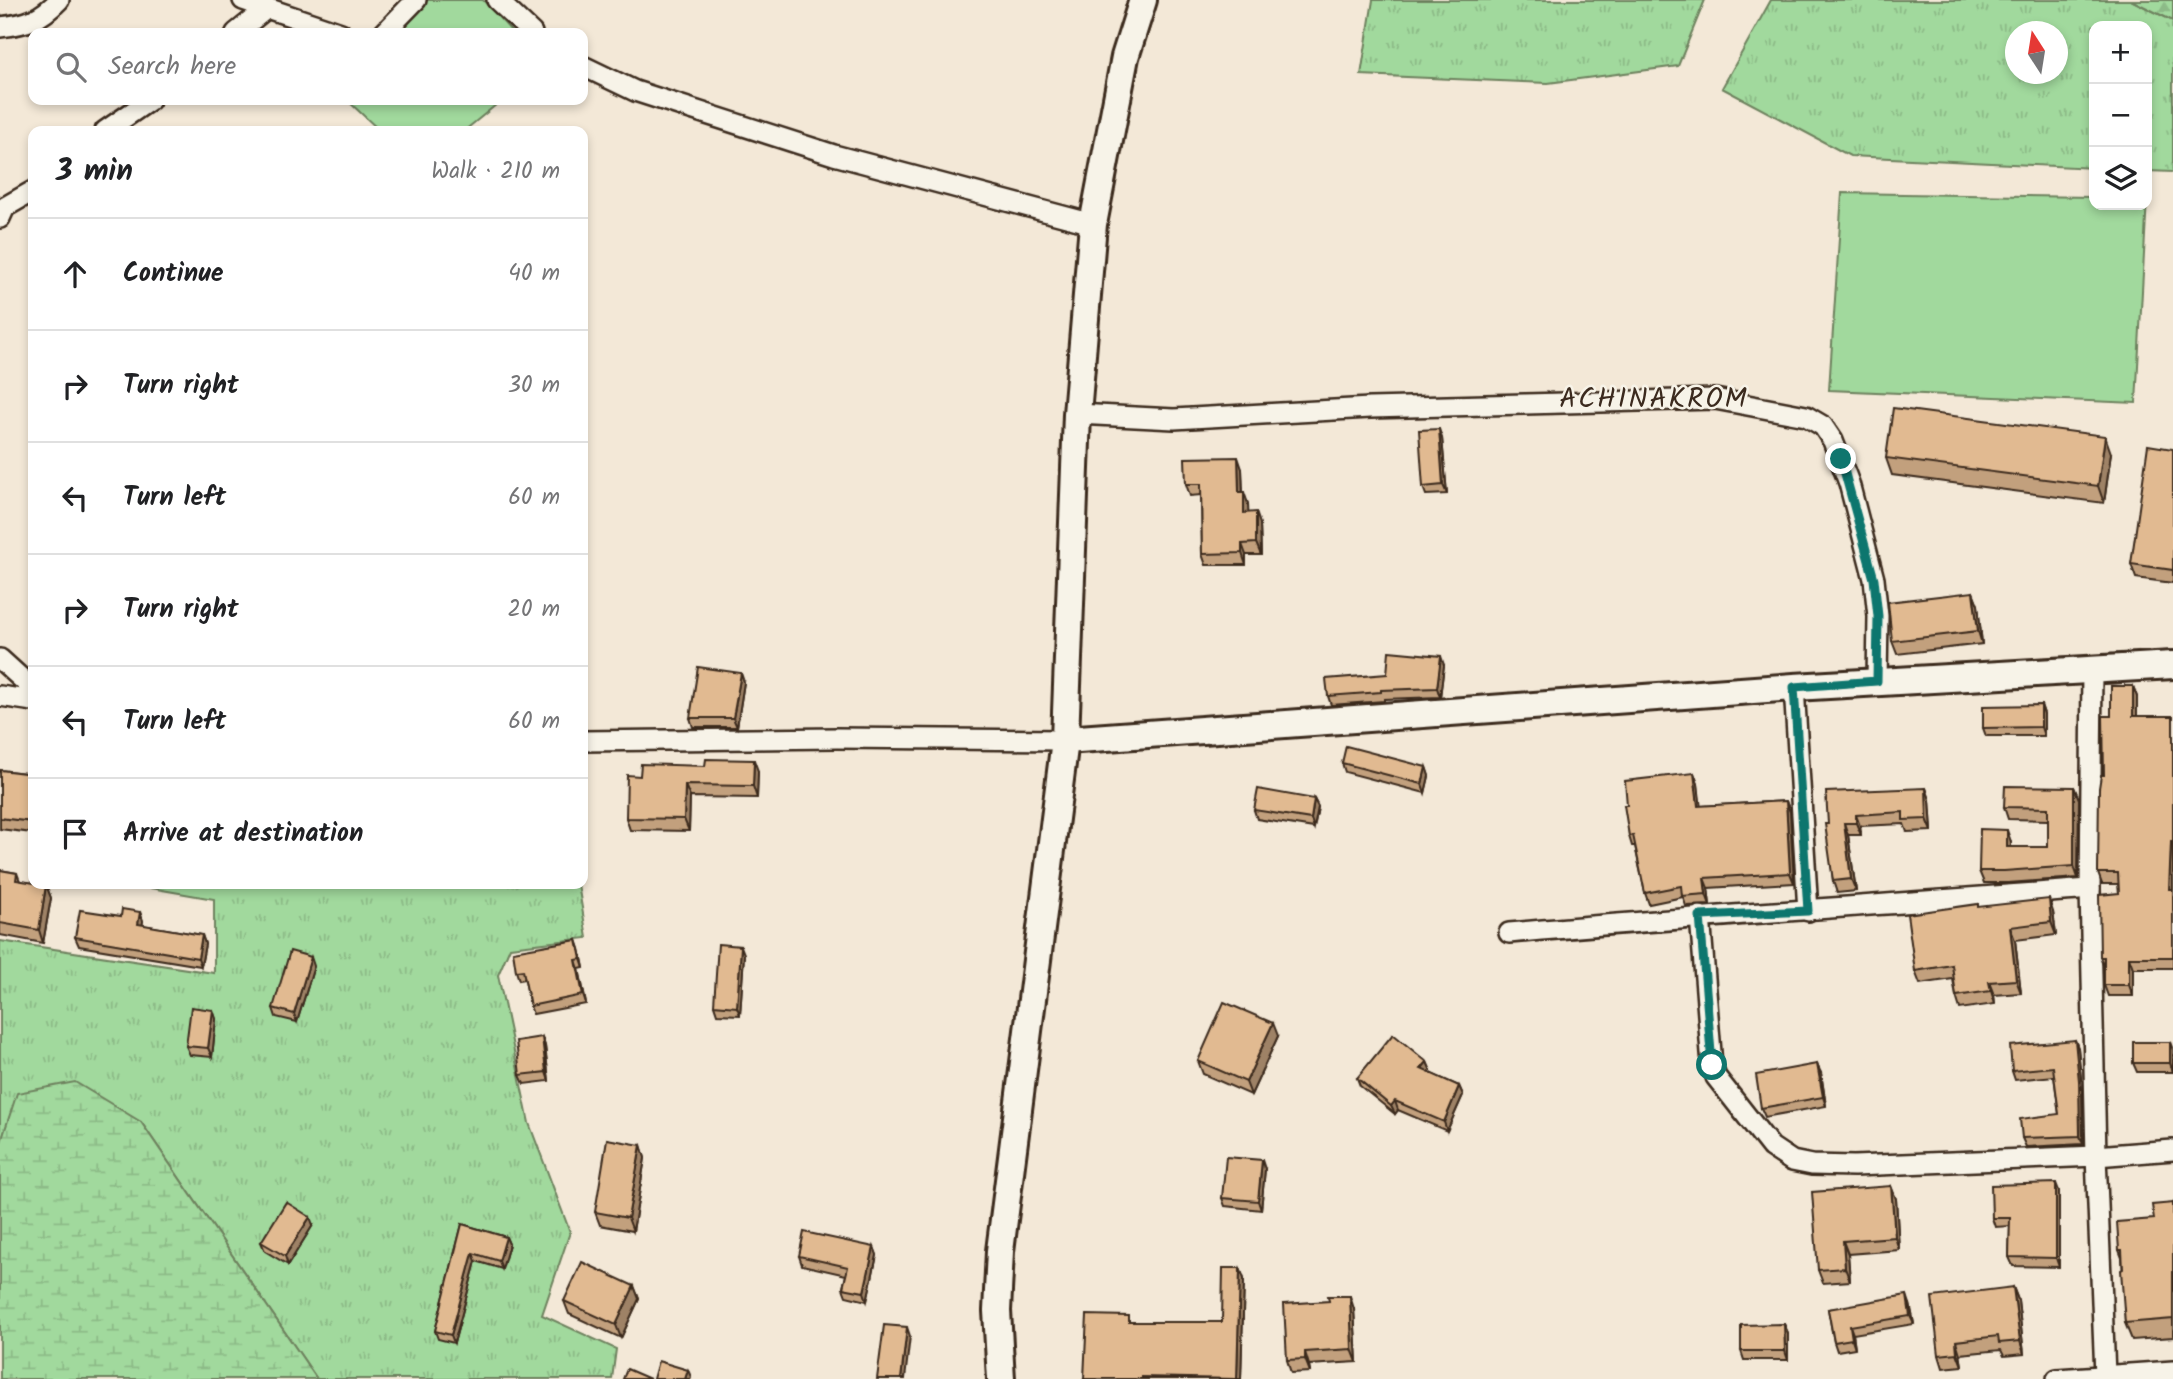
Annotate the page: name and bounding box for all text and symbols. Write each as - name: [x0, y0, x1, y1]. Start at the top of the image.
- north arrow: [2005, 21, 2068, 84]
- map controls: [2089, 21, 2152, 210]
- button: +: [2089, 21, 2152, 84]
- search box: [28, 28, 588, 105]
- text: Search here: [108, 46, 236, 88]
- icon: search: [52, 48, 90, 86]
- button: −: [2089, 84, 2152, 147]
- button: layers: [2089, 147, 2152, 210]
- text: 3 min: [56, 148, 133, 196]
- text: Walk · 210 m: [431, 154, 560, 190]
- text: Continue: [123, 253, 224, 295]
- icon: ahead: [56, 255, 94, 293]
- text: 40 m: [508, 256, 560, 292]
- text: Turn right: [123, 365, 239, 407]
- icon: right: [56, 367, 94, 405]
- text: 30 m: [508, 368, 560, 404]
- district label: ACHINAKROM: [1559, 377, 1749, 422]
- route end: [1825, 443, 1856, 474]
- text: Turn left: [123, 477, 226, 519]
- icon: left: [56, 479, 94, 517]
- text: 60 m: [508, 480, 560, 516]
- text: Turn right: [123, 589, 239, 631]
- icon: right: [56, 591, 94, 629]
- text: 20 m: [508, 592, 560, 628]
- text: Turn left: [123, 701, 226, 743]
- icon: left: [56, 703, 94, 741]
- text: 60 m: [508, 704, 560, 740]
- text: Arrive at destination: [123, 813, 363, 855]
- icon: arrive: [56, 815, 94, 853]
- route start: [1696, 1049, 1727, 1080]

